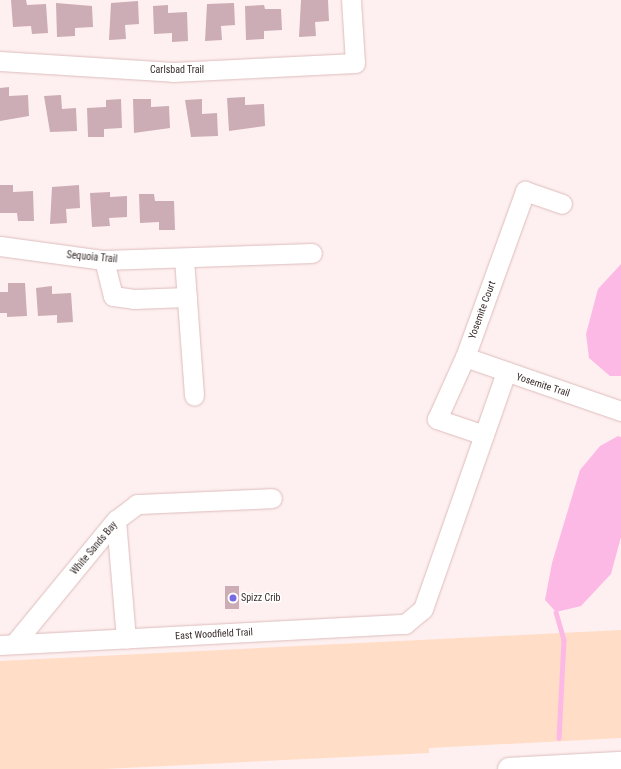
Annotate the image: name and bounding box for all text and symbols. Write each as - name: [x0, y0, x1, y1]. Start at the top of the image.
- street label: Carlsbad Trail: [150, 64, 204, 76]
- street label: Sequoia Trail: [66, 249, 118, 265]
- street label: Yosemite Court: [466, 279, 498, 341]
- street label: Yosemite Trail: [514, 371, 572, 399]
- street label: White Sands Bay: [68, 519, 120, 577]
- place label: Spizz Crib: [241, 592, 280, 604]
- marker: Spizz Crib: [228, 593, 238, 603]
- street label: East Woodfield Trail: [175, 626, 253, 642]

